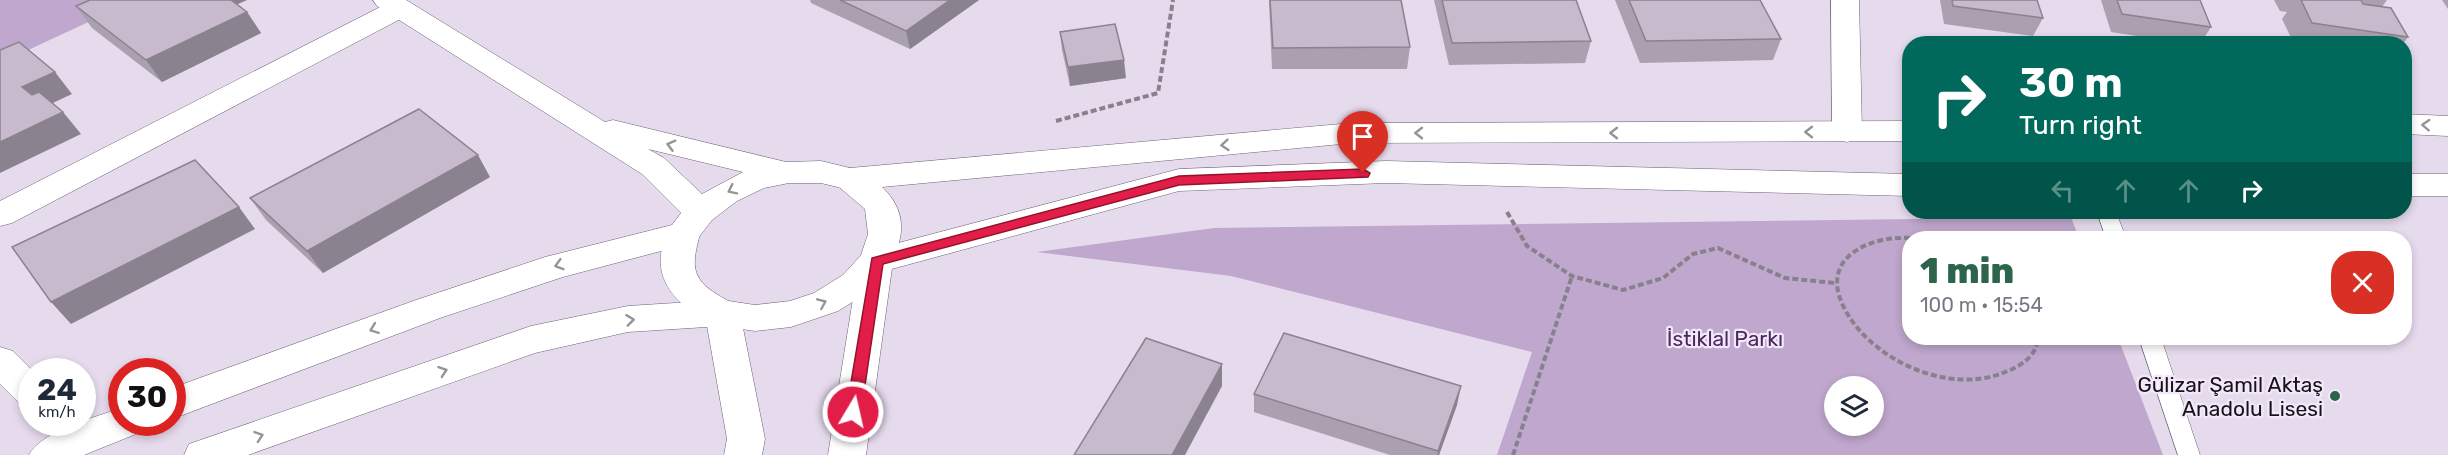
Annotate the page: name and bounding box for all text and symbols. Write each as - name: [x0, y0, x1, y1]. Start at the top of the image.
- text: 30 m: [2019, 58, 2123, 108]
- icon: right: [1920, 60, 1998, 138]
- text: Turn right: [2019, 109, 2142, 141]
- pin: [1337, 111, 1388, 173]
- one-way arrow: [2422, 119, 2431, 132]
- icon: arrive: [1346, 120, 1379, 153]
- one-way arrow: [1805, 126, 1814, 138]
- one-way arrow: [1415, 127, 1424, 139]
- one-way arrow: [1610, 127, 1619, 139]
- one-way arrow: [1220, 138, 1229, 151]
- one-way arrow: [666, 140, 676, 152]
- icon: left: [2046, 174, 2079, 207]
- icon: ahead: [2109, 174, 2142, 207]
- icon: ahead: [2172, 174, 2205, 207]
- icon: right: [2235, 174, 2268, 207]
- one-way arrow: [728, 183, 739, 195]
- text: 1 min: [1920, 249, 2014, 292]
- button: close: [2331, 251, 2394, 314]
- one-way arrow: [554, 258, 564, 271]
- text: 100 m · 15:54: [1920, 293, 2043, 317]
- one-way arrow: [816, 298, 827, 310]
- one-way arrow: [626, 314, 635, 326]
- one-way arrow: [370, 321, 380, 334]
- park label: İstiklal Parkı: [1667, 326, 1783, 351]
- speed limit sign: 30: [108, 358, 186, 436]
- one-way arrow: [437, 365, 447, 378]
- text: 24: [37, 372, 77, 408]
- place label: Gülizar Şamil Aktaş Anadolu Lisesi: [2137, 372, 2323, 421]
- map controls: [1824, 376, 1884, 436]
- button: layers: [1824, 376, 1884, 436]
- position arrow: [821, 380, 885, 444]
- marker: Gülizar Şamil Aktaş Anadolu Lisesi: [2328, 389, 2342, 403]
- text: km/h: [38, 403, 76, 421]
- one-way arrow: [253, 430, 263, 443]

